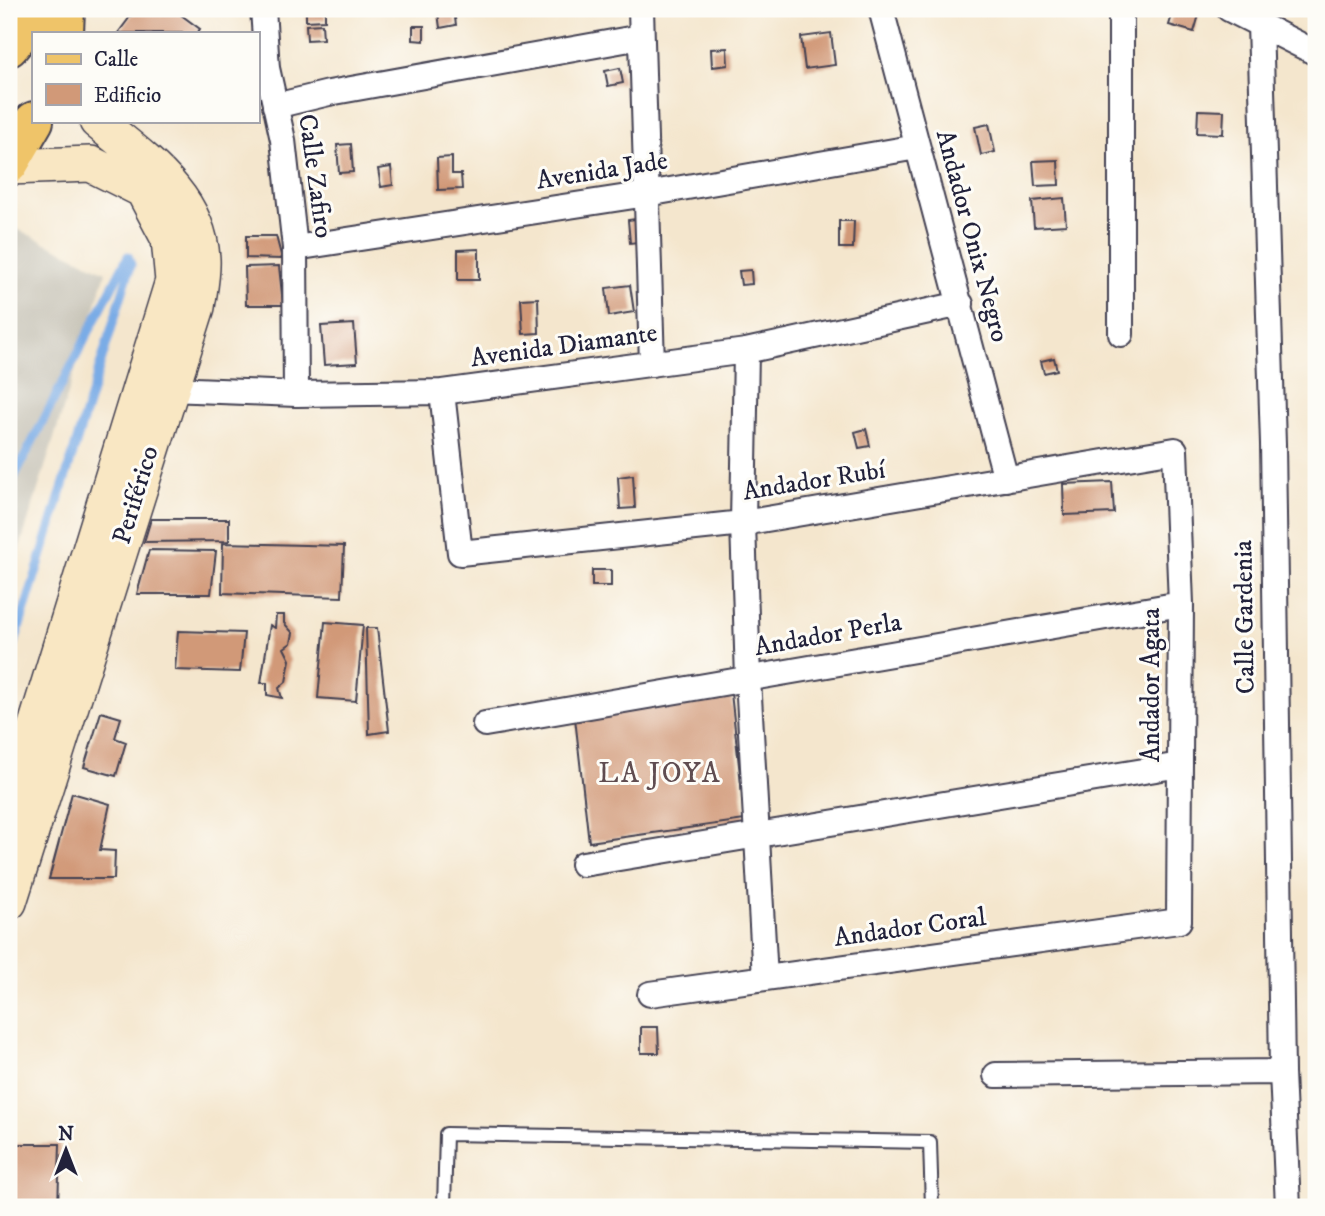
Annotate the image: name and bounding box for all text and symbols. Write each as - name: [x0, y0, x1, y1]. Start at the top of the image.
- legend: [32, 32, 259, 122]
- text: Calle: [94, 47, 138, 73]
- text: Edificio: [94, 83, 161, 109]
- street label: Calle Zafiro: [290, 112, 340, 240]
- street label: Andador Onix Negro: [928, 126, 1016, 346]
- street label: Avenida Jade: [534, 144, 670, 198]
- street label: Avenida Diamante: [468, 317, 660, 375]
- street label: Periférico: [105, 442, 167, 548]
- street label: Andador Rubí: [741, 453, 889, 509]
- street label: Calle Gardenia: [1227, 540, 1263, 694]
- street label: Andador Perla: [752, 606, 904, 664]
- street label: Andador Agata: [1135, 608, 1168, 762]
- district label: LA JOYA: [598, 756, 722, 791]
- street label: Andador Coral: [832, 901, 988, 955]
- north arrow: [32, 1114, 102, 1184]
- text: N: [58, 1123, 74, 1146]

